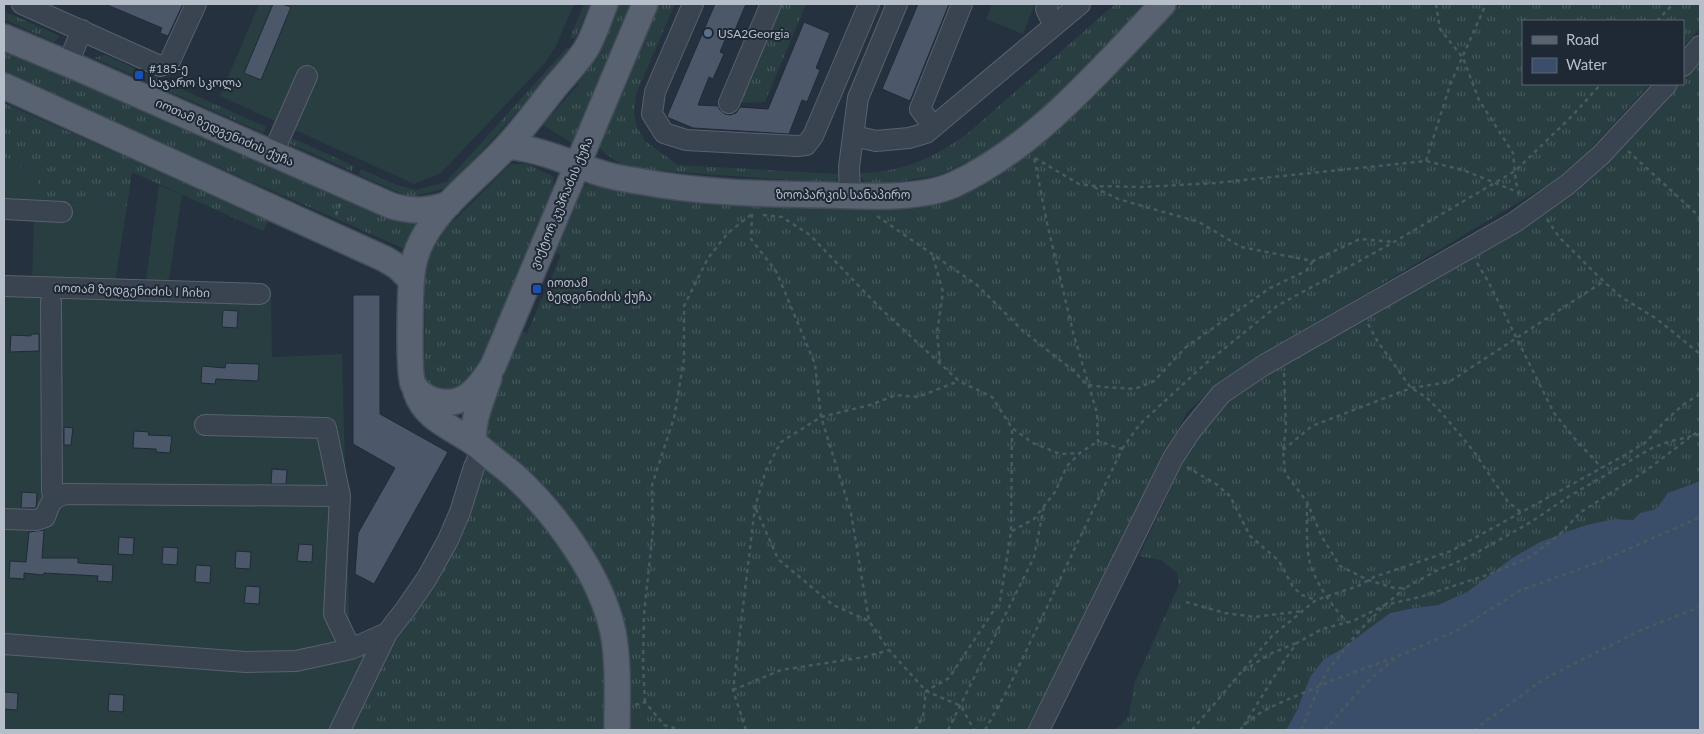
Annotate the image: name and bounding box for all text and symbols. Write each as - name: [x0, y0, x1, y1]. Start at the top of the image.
- legend: [1522, 20, 1684, 85]
- place label: USA2Georgia: [718, 26, 789, 41]
- marker: USA2Georgia: [702, 27, 714, 39]
- text: Road: [1566, 30, 1599, 48]
- text: Water: [1566, 55, 1607, 73]
- place label: #185-ე საჯარო სკოლა: [149, 61, 242, 91]
- marker: #185-ე საჯარო სკოლა: [133, 69, 145, 81]
- street label: იოთამ ზედგენიძის ქუჩა: [153, 95, 296, 170]
- street label: ვიქტორ კუპრაძის ქუჩა: [526, 135, 596, 271]
- street label: ზოოპარკის სანაპირო: [776, 187, 910, 202]
- place label: იოთამ ზედგინიძის ქუჩა: [547, 275, 652, 305]
- street label: იოთამ ზედგენიძის I ჩიხი: [54, 280, 210, 301]
- marker: იოთამ ზედგინიძის ქუჩა: [531, 283, 543, 295]

